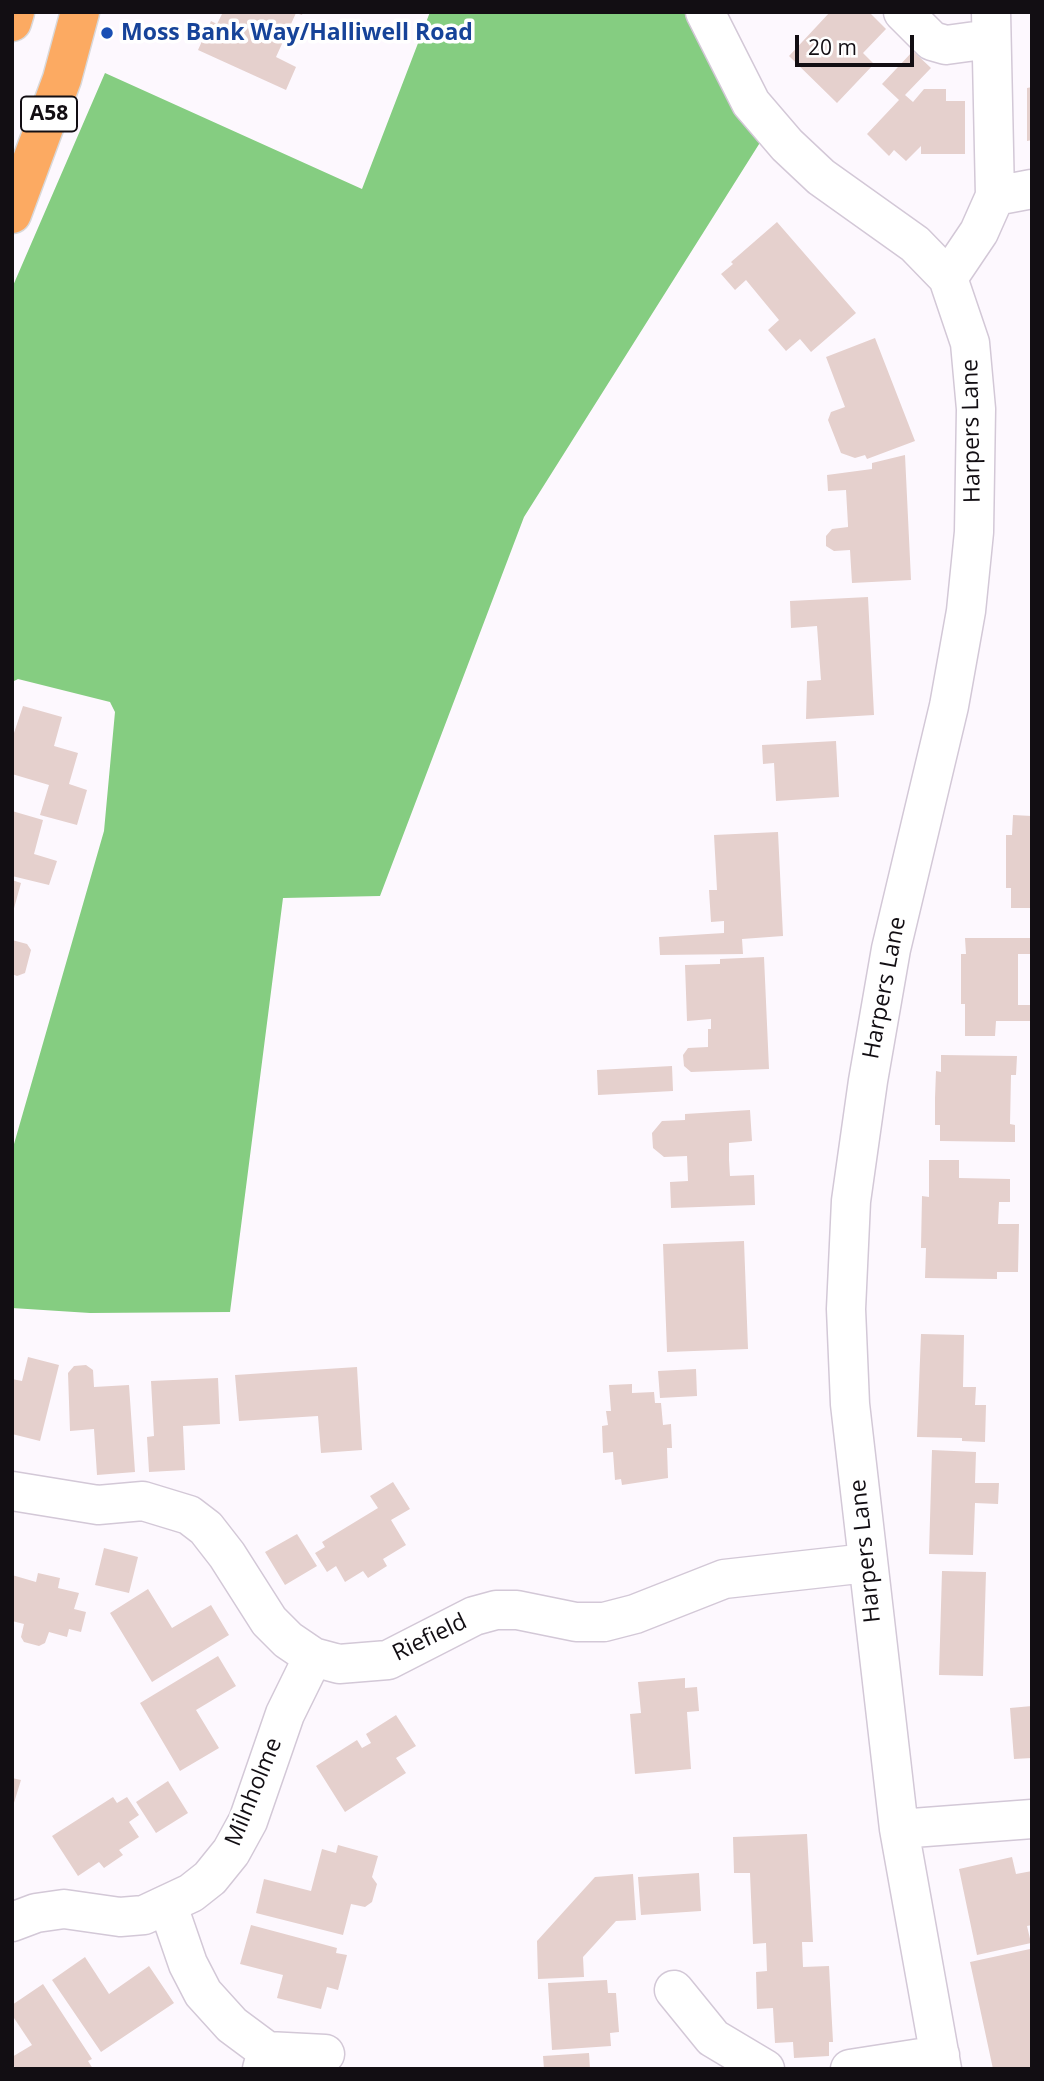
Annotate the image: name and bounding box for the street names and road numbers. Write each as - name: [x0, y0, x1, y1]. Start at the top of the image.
- road number: A58: [21, 96, 77, 132]
- street label: Harpers Lane: [957, 359, 987, 503]
- street label: Harpers Lane: [858, 915, 912, 1061]
- street label: Harpers Lane: [845, 1478, 887, 1624]
- street label: Riefield: [388, 1608, 472, 1668]
- street label: Milnholme: [220, 1734, 288, 1850]

